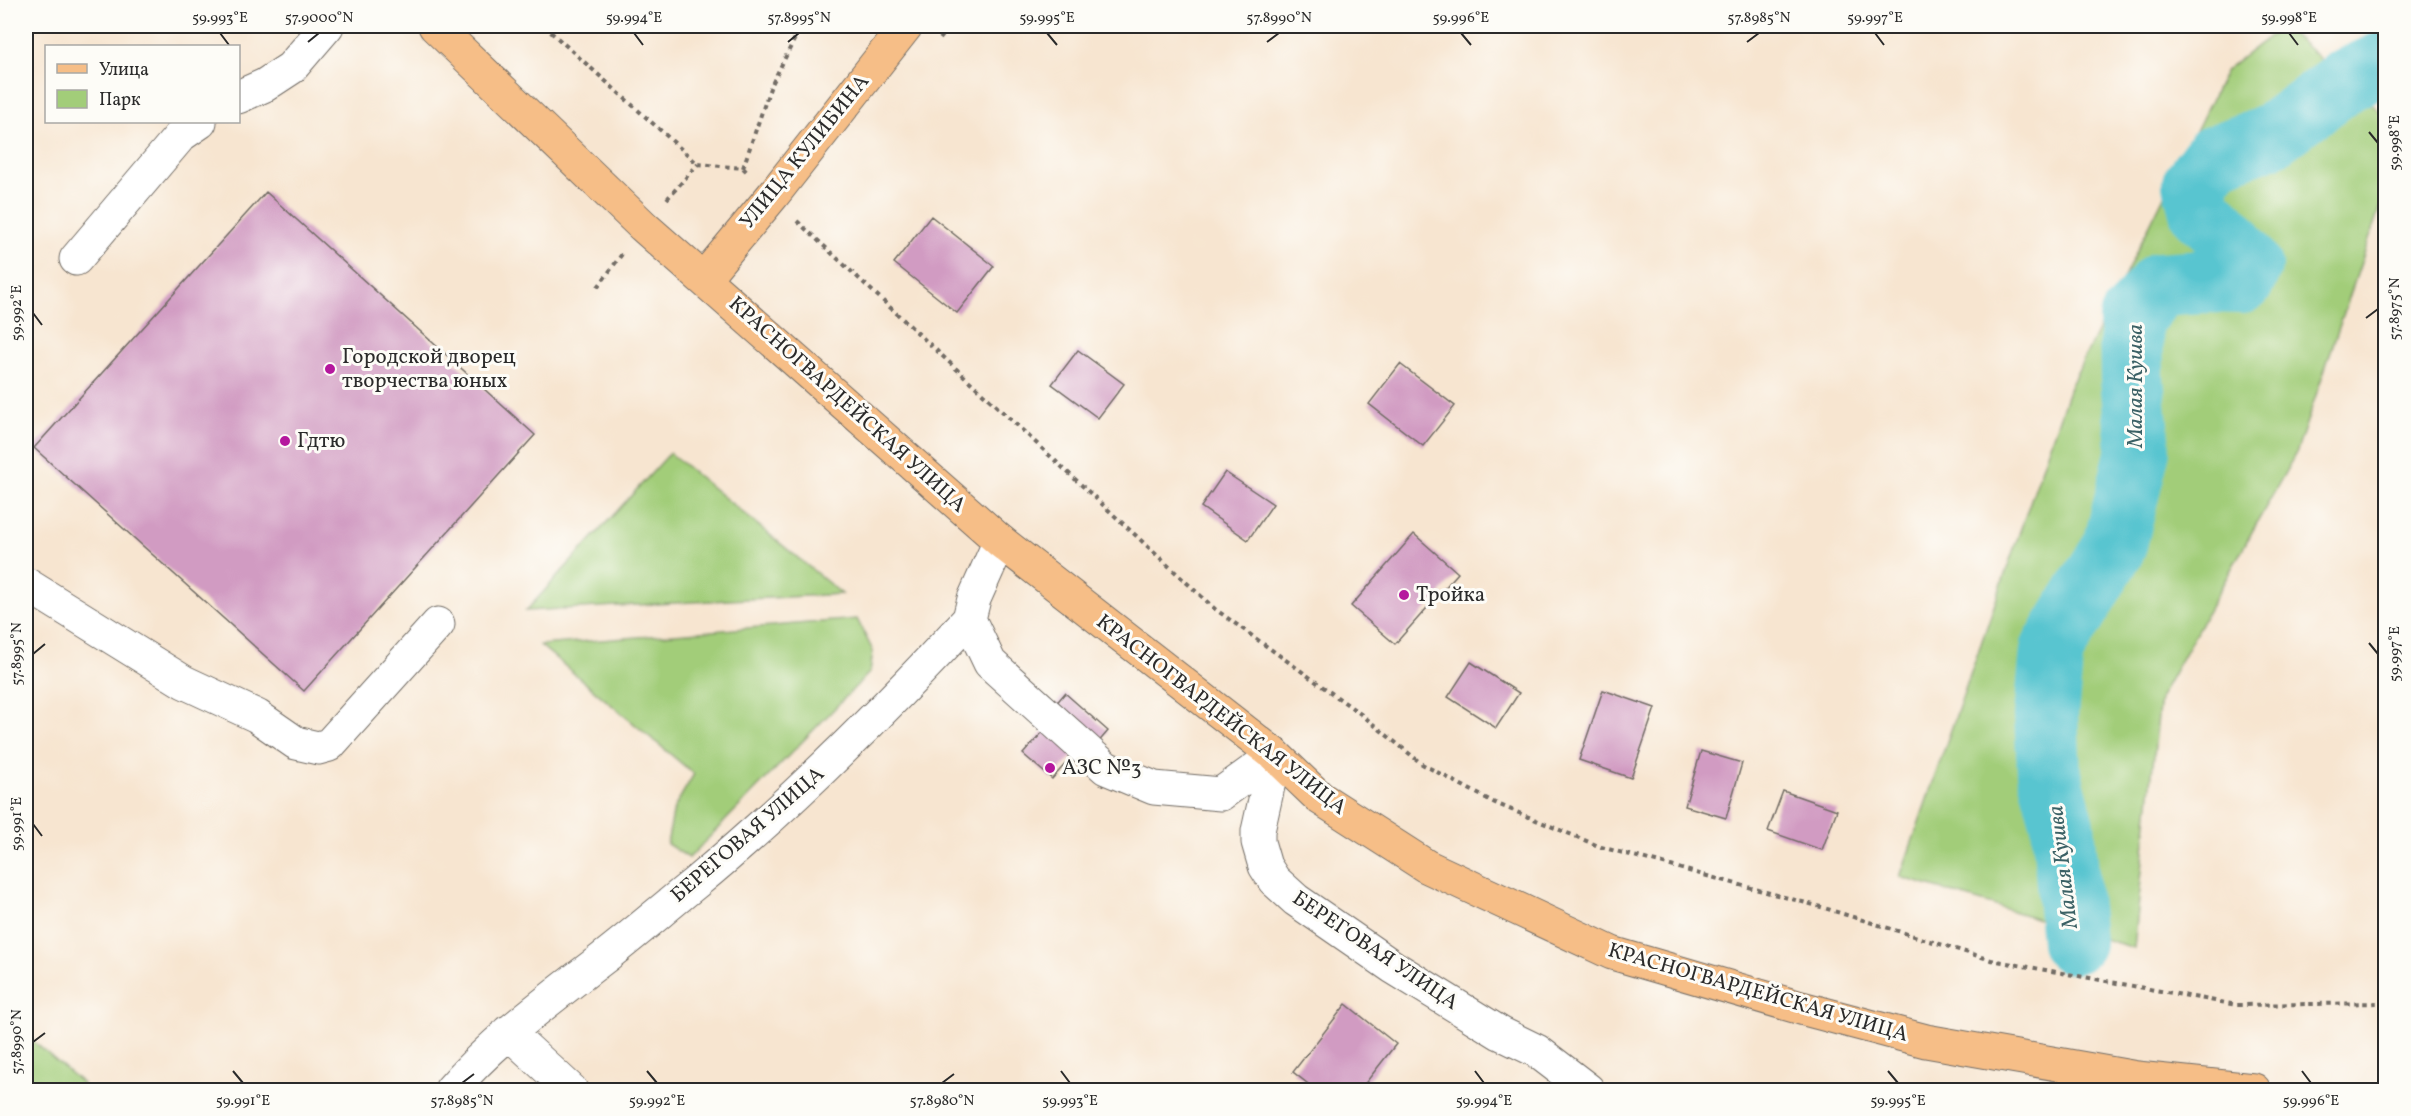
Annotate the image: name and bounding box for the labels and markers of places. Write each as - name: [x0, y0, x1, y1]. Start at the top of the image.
- place label: Городской дворец творчества юных: [342, 343, 516, 396]
- marker: Городской дворец творчества юных: [323, 362, 337, 376]
- place label: Гдтю: [297, 427, 345, 456]
- marker: Гдтю: [278, 434, 292, 448]
- place label: Тройка: [1416, 581, 1485, 610]
- marker: Тройка: [1397, 588, 1411, 602]
- place label: АЗС №3: [1062, 754, 1142, 783]
- marker: АЗС №3: [1043, 761, 1057, 775]

